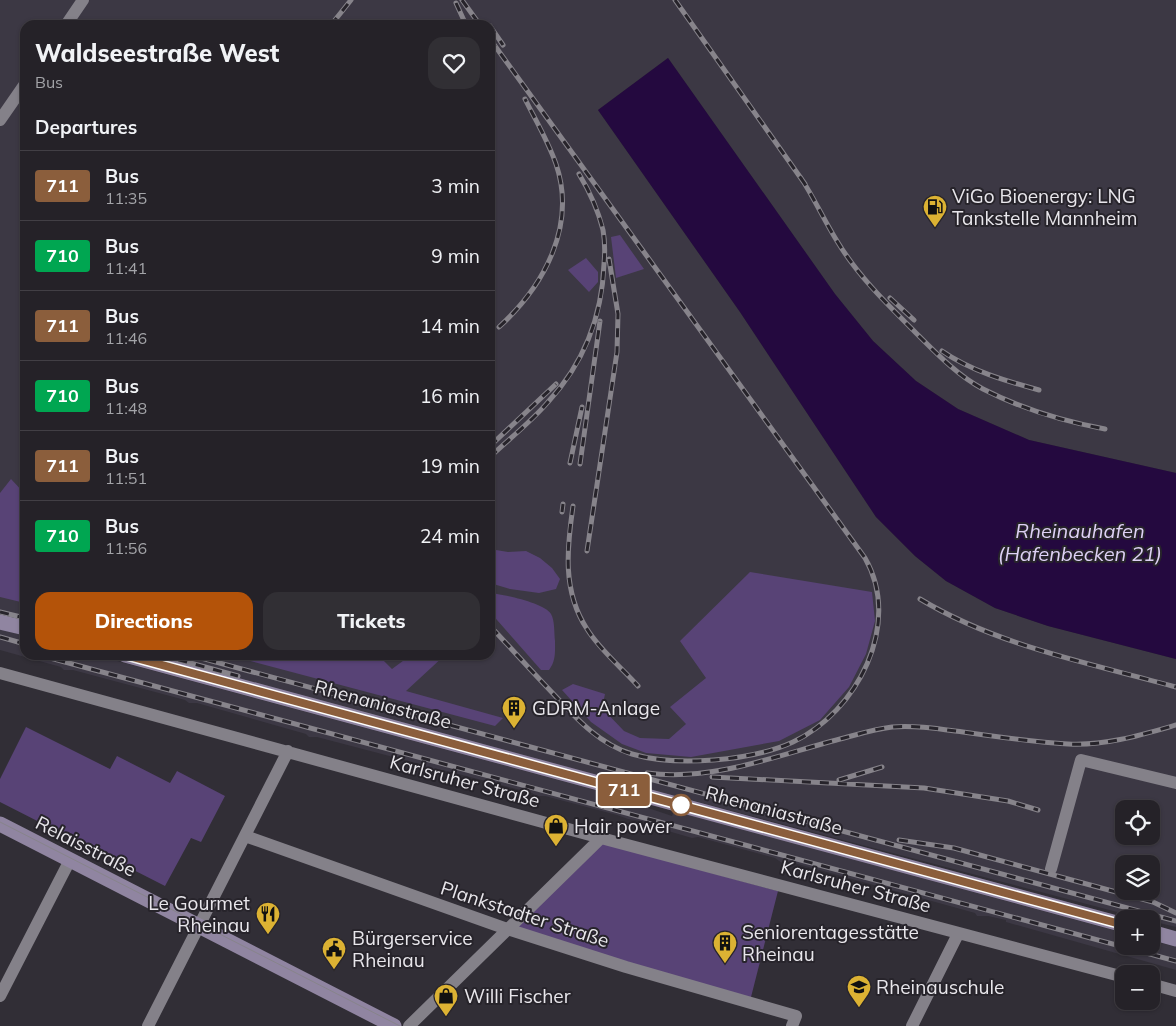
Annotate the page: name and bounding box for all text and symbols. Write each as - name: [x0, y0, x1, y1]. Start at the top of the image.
- button: heart: [428, 37, 480, 89]
- text: Waldseestraße West: [35, 38, 279, 68]
- text: Bus: [35, 72, 63, 92]
- text: Departures: [35, 115, 137, 139]
- text: Bus: [105, 164, 139, 188]
- text: 711: [46, 174, 79, 197]
- text: 3 min: [431, 174, 480, 198]
- place label: ViGo Bioenergy: LNG Tankstelle Mannheim: [952, 184, 1137, 230]
- text: 11:35: [105, 188, 147, 208]
- fuel station icon: ViGo Bioenergy: LNG Tankstelle Mannheim: [922, 194, 948, 228]
- text: Bus: [105, 234, 139, 258]
- text: 710: [46, 244, 79, 267]
- text: 9 min: [431, 244, 480, 268]
- text: 11:41: [105, 258, 147, 278]
- text: Bus: [105, 304, 139, 328]
- text: 711: [46, 314, 79, 337]
- text: 14 min: [420, 314, 480, 338]
- text: 11:46: [105, 328, 147, 348]
- text: Bus: [105, 374, 139, 398]
- text: 710: [46, 384, 79, 407]
- text: 16 min: [420, 384, 480, 408]
- text: 11:48: [105, 398, 147, 418]
- text: Bus: [105, 444, 139, 468]
- text: 711: [46, 454, 79, 477]
- text: 19 min: [420, 454, 480, 478]
- text: 11:51: [105, 468, 147, 488]
- text: Bus: [105, 514, 139, 538]
- water label: Rheinauhafen (Hafenbecken 21): [998, 518, 1162, 566]
- text: 710: [46, 524, 79, 547]
- text: 24 min: [420, 524, 480, 548]
- text: 11:56: [105, 538, 147, 558]
- button: Directions: [35, 592, 253, 650]
- button: Tickets: [263, 592, 480, 650]
- street label: Rhenaniastraße: [312, 674, 454, 734]
- building icon: GDRM-Anlage: [501, 695, 527, 729]
- place label: GDRM-Anlage: [532, 696, 660, 720]
- street label: Karlsruher Straße: [387, 749, 543, 813]
- line badge: 711: [595, 774, 653, 806]
- text: 711: [608, 778, 640, 801]
- street label: Rhenaniastraße: [703, 780, 845, 840]
- unlabelled marker: [670, 794, 692, 816]
- map controls: [1115, 800, 1160, 1010]
- button: locate: [1115, 800, 1160, 845]
- street label: Relaisstraße: [32, 810, 140, 882]
- shop icon: Hair power: [543, 813, 569, 847]
- place label: Hair power: [574, 814, 672, 838]
- street label: Karlsruher Straße: [778, 854, 934, 918]
- button: layers: [1115, 855, 1160, 900]
- street label: Plankstadter Straße: [438, 875, 612, 953]
- place label: Le Gourmet Rheinau: [148, 891, 250, 937]
- restaurant icon: Le Gourmet Rheinau: [255, 901, 281, 935]
- button: +: [1115, 910, 1160, 955]
- place label: Seniorentagesstätte Rheinau: [742, 920, 919, 966]
- place label: Bürgerservice Rheinau: [352, 926, 473, 972]
- building icon: Seniorentagesstätte Rheinau: [712, 930, 738, 964]
- public building icon: Bürgerservice Rheinau: [321, 936, 347, 970]
- button: −: [1115, 965, 1160, 1010]
- school or university icon: Rheinauschule: [846, 974, 872, 1008]
- place label: Rheinauschule: [876, 975, 1004, 999]
- shop icon: Willi Fischer: [433, 983, 459, 1017]
- place label: Willi Fischer: [464, 984, 571, 1008]

